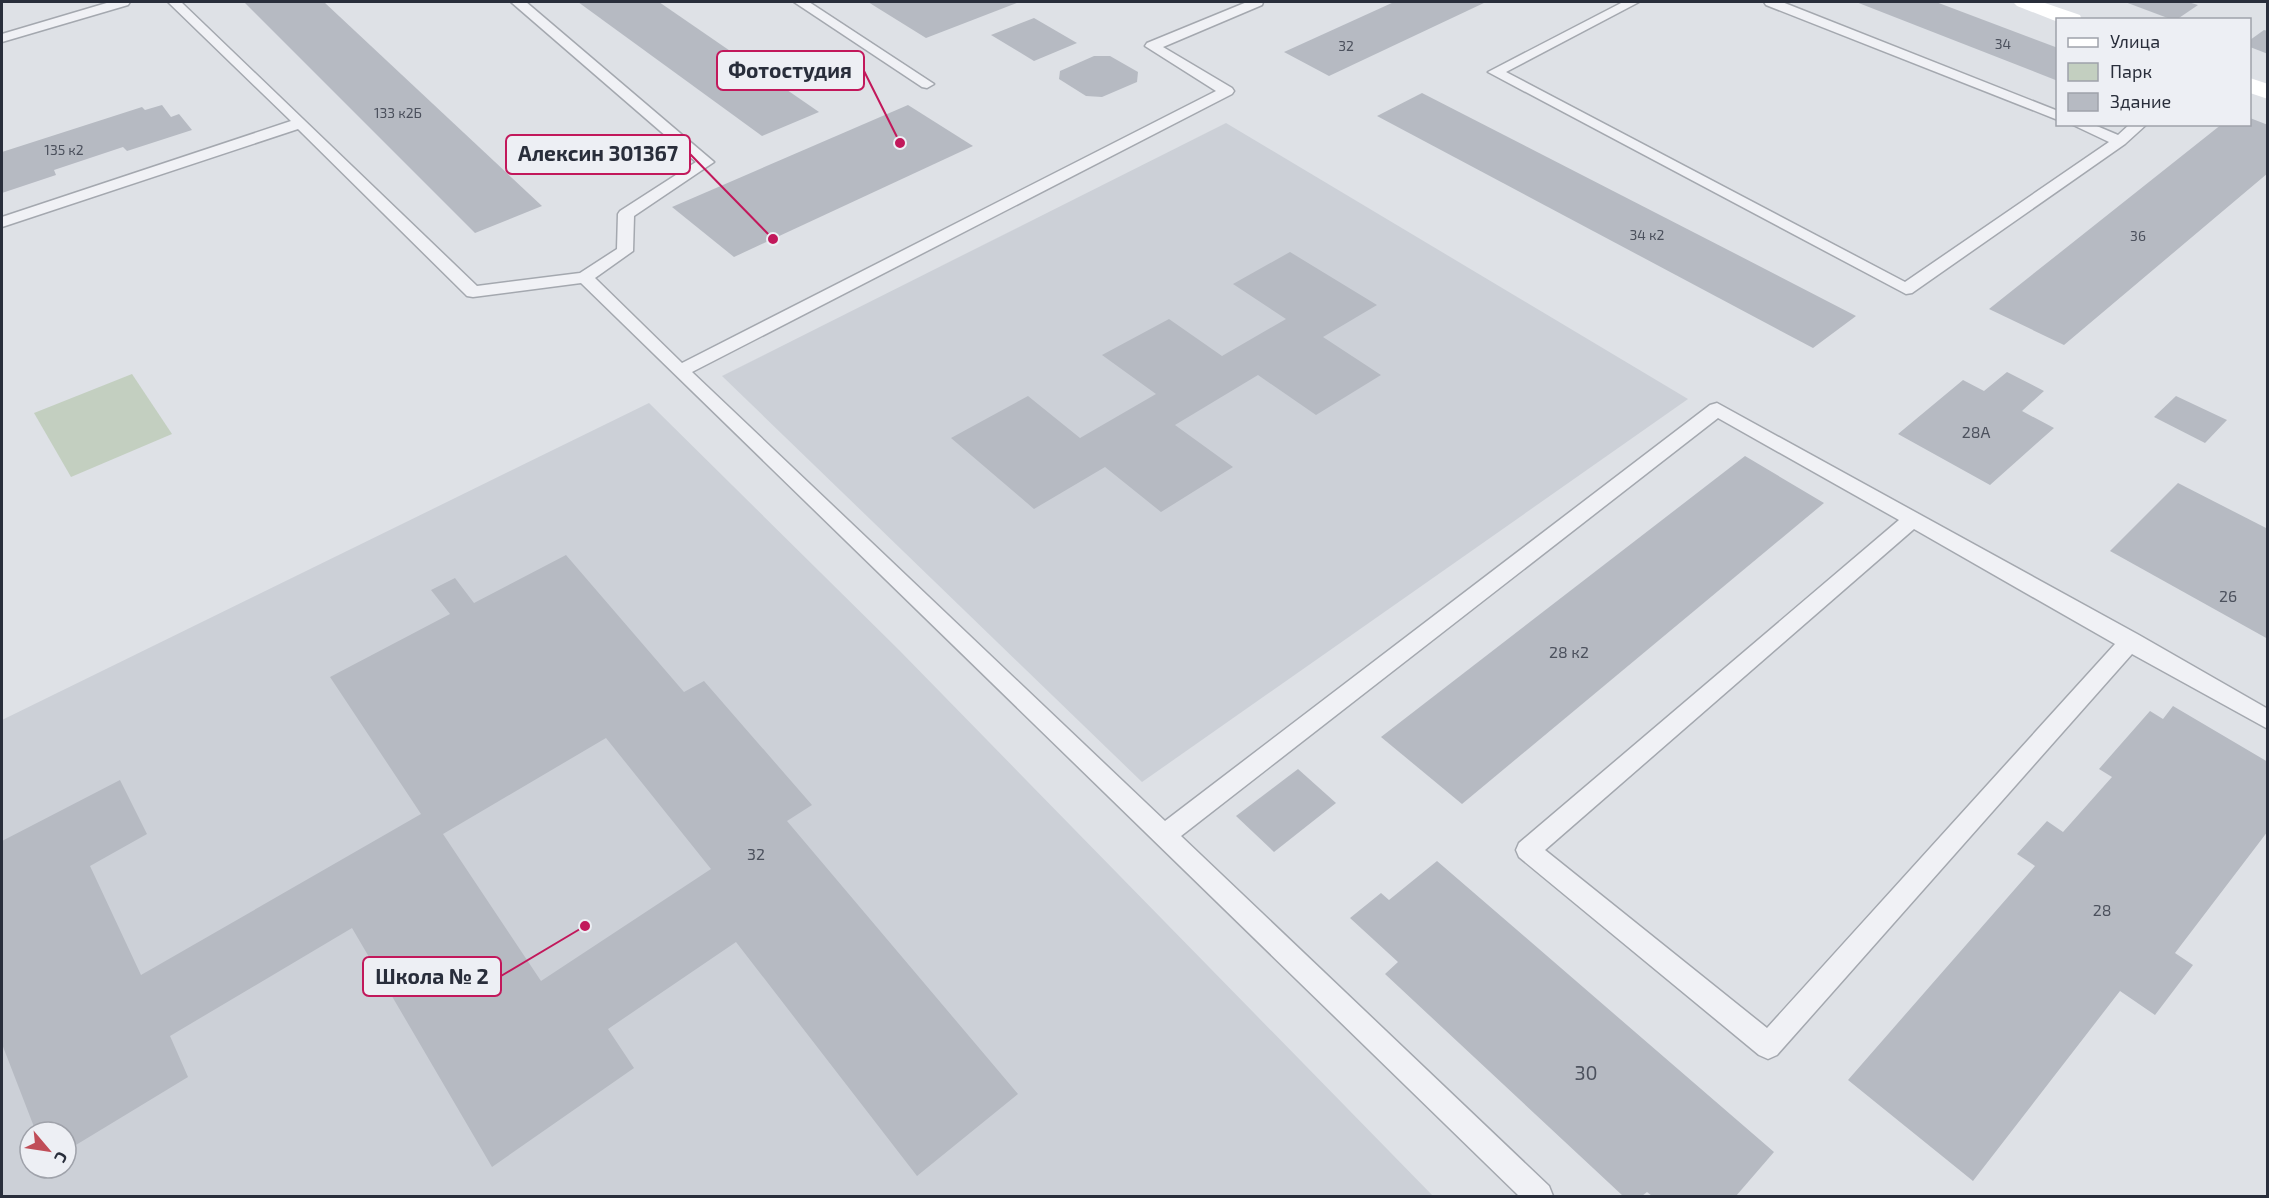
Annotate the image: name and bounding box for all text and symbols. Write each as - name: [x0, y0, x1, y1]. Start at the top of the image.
- legend: [2056, 18, 2251, 126]
- text: Улица: [2110, 30, 2160, 52]
- house number: 34: [1995, 35, 2011, 52]
- house number: 32: [1338, 37, 1354, 54]
- callout: Фотостудия: [717, 51, 864, 90]
- text: Фотостудия: [728, 57, 852, 82]
- text: Парк: [2110, 60, 2152, 82]
- text: Здание: [2110, 90, 2171, 112]
- house number: 133 к2Б: [374, 104, 422, 121]
- callout: Алексин 301367: [506, 135, 690, 174]
- text: Алексин 301367: [518, 140, 678, 165]
- house number: 135 к2: [44, 141, 84, 158]
- house number: 34 к2: [1630, 226, 1665, 243]
- house number: 36: [2130, 227, 2146, 244]
- house number: 28А: [1962, 422, 1990, 441]
- house number: 26: [2219, 586, 2237, 605]
- house number: 28 к2: [1549, 642, 1589, 661]
- house number: 32: [747, 844, 765, 863]
- house number: 28: [2093, 900, 2111, 919]
- callout: Школа № 2: [363, 957, 501, 996]
- text: Школа № 2: [375, 963, 489, 988]
- house number: 30: [1574, 1060, 1598, 1084]
- north arrow: [18, 1120, 78, 1180]
- text: С: [51, 1149, 72, 1166]

